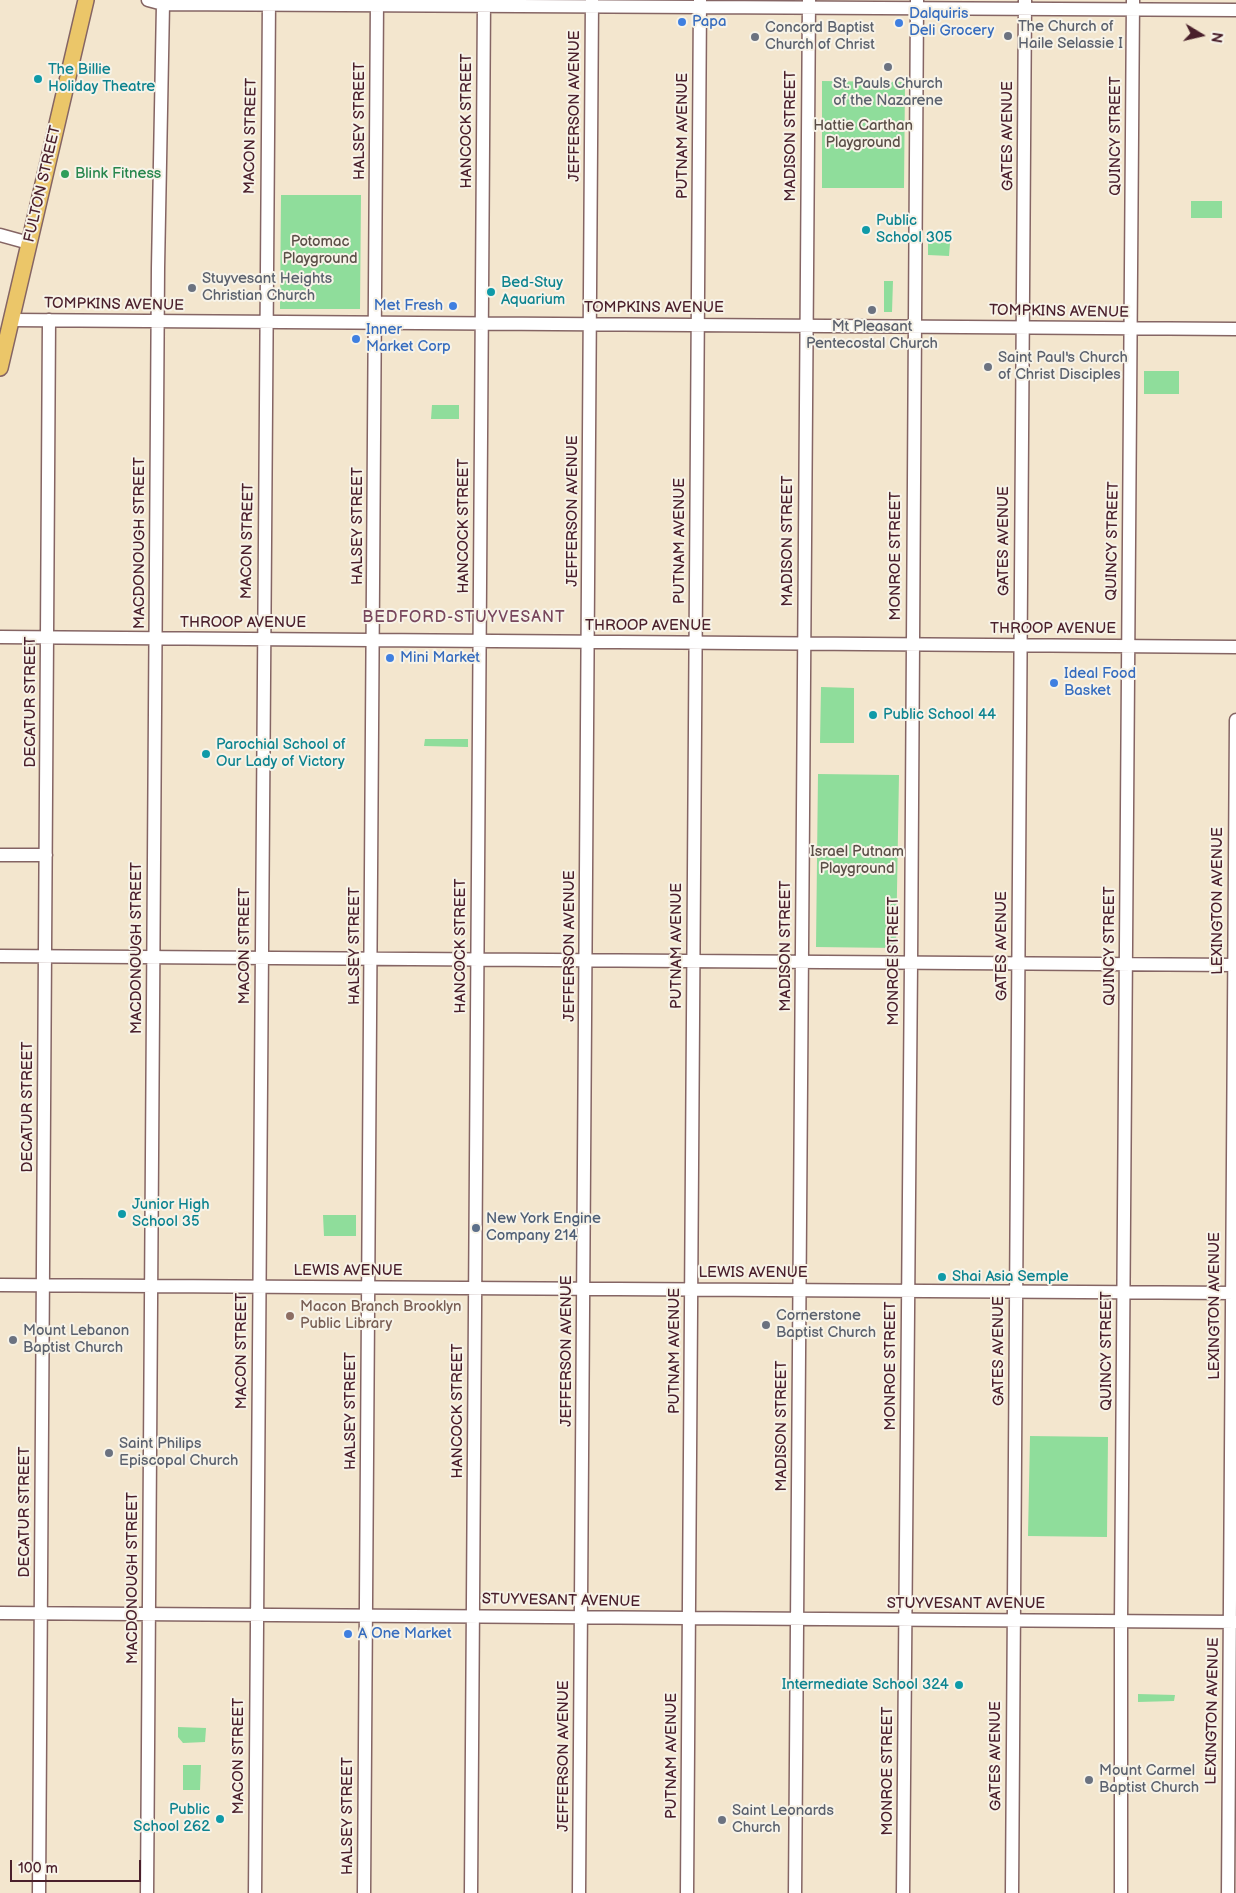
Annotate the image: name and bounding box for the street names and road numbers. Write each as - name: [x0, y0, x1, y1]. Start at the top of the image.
- street label: JEFFERSON AVENUE: [566, 30, 584, 182]
- street label: HANCOCK STREET: [458, 53, 476, 189]
- street label: HALSEY STREET: [351, 62, 369, 180]
- street label: MADISON STREET: [782, 71, 800, 201]
- street label: PUTNAM AVENUE: [674, 73, 692, 199]
- street label: QUINCY STREET: [1107, 76, 1125, 196]
- street label: MACON STREET: [241, 78, 261, 194]
- street label: GATES AVENUE: [999, 81, 1017, 191]
- street label: FULTON STREET: [21, 124, 65, 244]
- street label: TOMPKINS AVENUE: [44, 295, 184, 315]
- street label: TOMPKINS AVENUE: [584, 299, 724, 317]
- street label: TOMPKINS AVENUE: [989, 302, 1129, 322]
- street label: JEFFERSON AVENUE: [564, 435, 582, 587]
- street label: MACDONOUGH STREET: [131, 457, 149, 629]
- street label: HANCOCK STREET: [455, 458, 473, 594]
- street label: HALSEY STREET: [349, 467, 367, 585]
- street label: MADISON STREET: [779, 476, 797, 606]
- street label: PUTNAM AVENUE: [671, 478, 689, 604]
- street label: QUINCY STREET: [1103, 481, 1123, 601]
- street label: MACON STREET: [238, 483, 258, 599]
- street label: GATES AVENUE: [995, 486, 1013, 596]
- street label: MONROE STREET: [887, 492, 905, 620]
- street label: THROOP AVENUE: [180, 614, 306, 632]
- street label: THROOP AVENUE: [585, 617, 711, 635]
- street label: THROOP AVENUE: [990, 620, 1116, 638]
- street label: DECATUR STREET: [22, 637, 40, 767]
- street label: LEXINGTON AVENUE: [1209, 827, 1227, 975]
- street label: MACDONOUGH STREET: [128, 862, 146, 1034]
- street label: JEFFERSON AVENUE: [561, 870, 579, 1022]
- street label: HANCOCK STREET: [452, 878, 470, 1014]
- street label: MADISON STREET: [777, 881, 795, 1011]
- street label: PUTNAM AVENUE: [668, 883, 686, 1009]
- street label: QUINCY STREET: [1101, 886, 1119, 1006]
- street label: HALSEY STREET: [346, 887, 364, 1005]
- street label: MACON STREET: [236, 888, 254, 1004]
- street label: GATES AVENUE: [993, 891, 1011, 1001]
- street label: MONROE STREET: [885, 897, 903, 1025]
- street label: DECATUR STREET: [19, 1042, 37, 1172]
- street label: LEXINGTON AVENUE: [1206, 1232, 1224, 1380]
- street label: LEWIS AVENUE: [293, 1262, 403, 1280]
- street label: LEWIS AVENUE: [698, 1264, 808, 1282]
- street label: JEFFERSON AVENUE: [558, 1275, 576, 1427]
- street label: PUTNAM AVENUE: [666, 1288, 684, 1414]
- street label: QUINCY STREET: [1098, 1291, 1116, 1411]
- street label: MACON STREET: [233, 1293, 251, 1409]
- street label: GATES AVENUE: [990, 1296, 1008, 1406]
- street label: MONROE STREET: [882, 1302, 900, 1430]
- street label: HANCOCK STREET: [449, 1343, 467, 1479]
- street label: HALSEY STREET: [342, 1352, 360, 1470]
- street label: MADISON STREET: [773, 1361, 791, 1491]
- street label: DECATUR STREET: [16, 1447, 34, 1577]
- street label: MACDONOUGH STREET: [124, 1492, 142, 1664]
- street label: STUYVESANT AVENUE: [482, 1591, 640, 1611]
- street label: STUYVESANT AVENUE: [887, 1595, 1045, 1613]
- street label: LEXINGTON AVENUE: [1203, 1637, 1223, 1785]
- street label: JEFFERSON AVENUE: [555, 1680, 573, 1832]
- street label: PUTNAM AVENUE: [663, 1693, 681, 1819]
- street label: MACON STREET: [230, 1698, 248, 1814]
- street label: GATES AVENUE: [987, 1701, 1005, 1811]
- street label: MONROE STREET: [879, 1707, 897, 1835]
- street label: HALSEY STREET: [339, 1757, 357, 1875]

